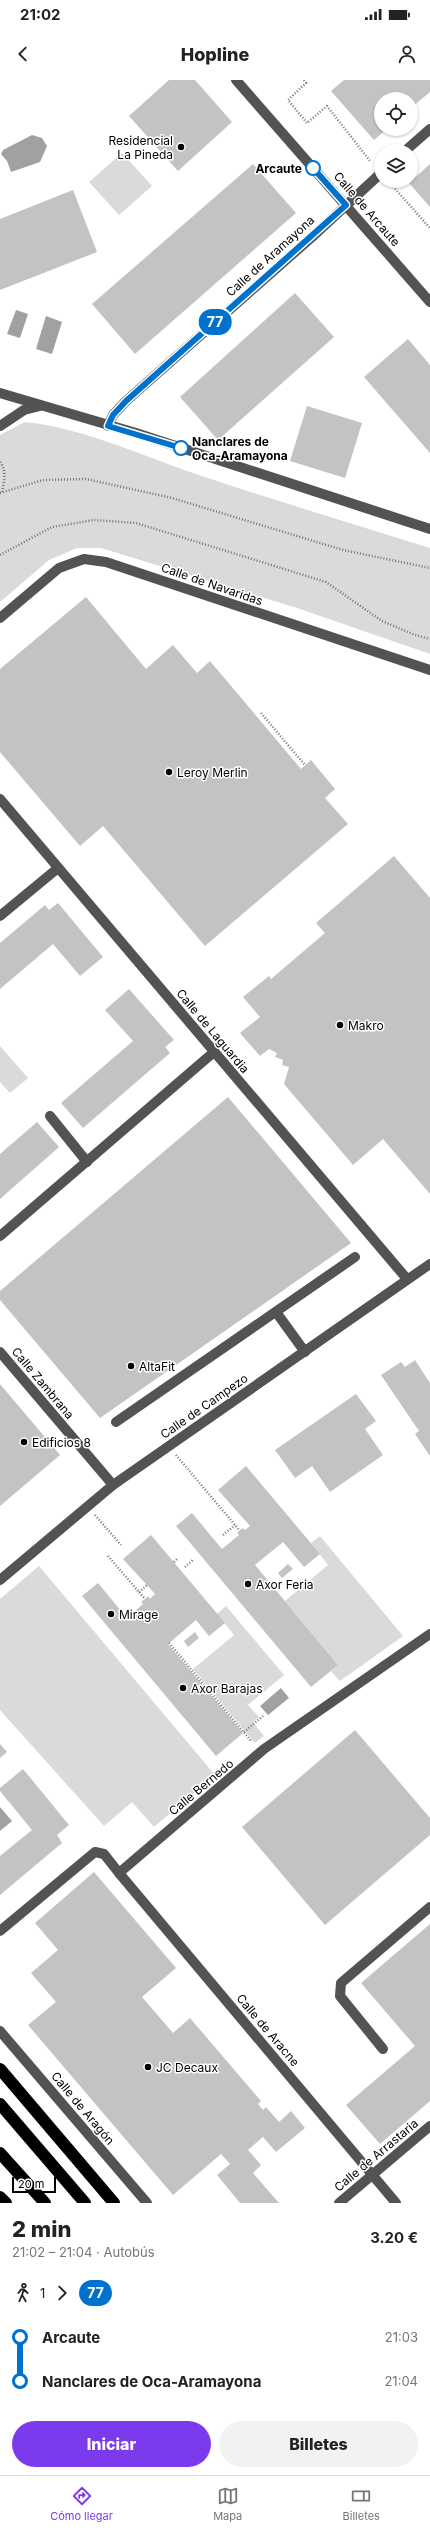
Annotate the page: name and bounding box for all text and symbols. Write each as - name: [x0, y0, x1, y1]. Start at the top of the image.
- text: 21:02: [20, 5, 61, 24]
- icon: back: [12, 43, 34, 65]
- icon: person: [396, 43, 418, 65]
- text: Hopline: [181, 44, 249, 65]
- map controls: [374, 92, 418, 188]
- button: locate: [374, 92, 418, 136]
- place label: Residencial La Pineda: [108, 133, 173, 162]
- marker: Residencial La Pineda: [176, 142, 186, 152]
- button: layers: [374, 144, 418, 188]
- marker: Arcaute: [305, 160, 321, 176]
- place label: Arcaute: [255, 161, 302, 176]
- street label: Calle de Arcaute: [331, 169, 403, 249]
- street label: Calle de Aramayona: [223, 212, 317, 300]
- line badge: 77: [197, 309, 233, 335]
- text: 77: [207, 313, 223, 330]
- place label: Nanclares de Oca-Aramayona: [192, 434, 288, 463]
- marker: Nanclares de Oca-Aramayona: [173, 440, 189, 456]
- street label: Calle de Navaridas: [159, 560, 265, 608]
- place label: Leroy Merlin: [177, 765, 248, 780]
- marker: Leroy Merlin: [164, 767, 174, 777]
- street label: Calle de Laguardia: [173, 986, 253, 1076]
- place label: Makro: [348, 1018, 384, 1033]
- marker: Makro: [335, 1020, 345, 1030]
- street label: Calle Zambrana: [9, 1344, 77, 1422]
- place label: AltaFit: [139, 1359, 175, 1374]
- marker: AltaFit: [126, 1361, 136, 1371]
- street label: Calle de Campezo: [157, 1370, 251, 1442]
- place label: Edificios 8: [32, 1435, 91, 1450]
- marker: Edificios 8: [19, 1437, 29, 1447]
- place label: Axor Feria: [256, 1577, 314, 1592]
- marker: Axor Feria: [243, 1579, 253, 1589]
- place label: Mirage: [119, 1607, 158, 1622]
- marker: Mirage: [106, 1609, 116, 1619]
- place label: Axor Barajas: [191, 1681, 262, 1696]
- marker: Axor Barajas: [178, 1683, 188, 1693]
- street label: Calle Bernedo: [166, 1756, 236, 1818]
- street label: Calle de Aracne: [233, 1991, 303, 2069]
- place label: JC Decaux: [156, 2060, 218, 2075]
- marker: JC Decaux: [143, 2062, 153, 2072]
- street label: Calle de Aragón: [48, 2068, 118, 2148]
- street label: Calle de Arrastaria: [331, 2115, 421, 2195]
- scale bar: [12, 2175, 56, 2194]
- text: 20 m: [18, 2177, 44, 2191]
- text: 2 min: [12, 2216, 71, 2242]
- text: 3.20 €: [370, 2228, 418, 2247]
- text: 21:02 – 21:04 · Autobús: [12, 2244, 155, 2260]
- icon: walk: [12, 2282, 34, 2304]
- icon: forward: [51, 2282, 73, 2304]
- text: 77: [87, 2284, 104, 2301]
- text: 1: [40, 2285, 45, 2301]
- text: Arcaute: [42, 2328, 100, 2347]
- text: 21:03: [385, 2329, 418, 2345]
- text: Nanclares de Oca-Aramayona: [42, 2372, 261, 2391]
- text: 21:04: [384, 2373, 418, 2389]
- button: Iniciar: [12, 2421, 211, 2467]
- button: Billetes: [219, 2421, 418, 2467]
- tab: Cómo llegar: [50, 2485, 113, 2523]
- tab: Mapa: [213, 2485, 242, 2523]
- tab: Billetes: [343, 2485, 380, 2523]

